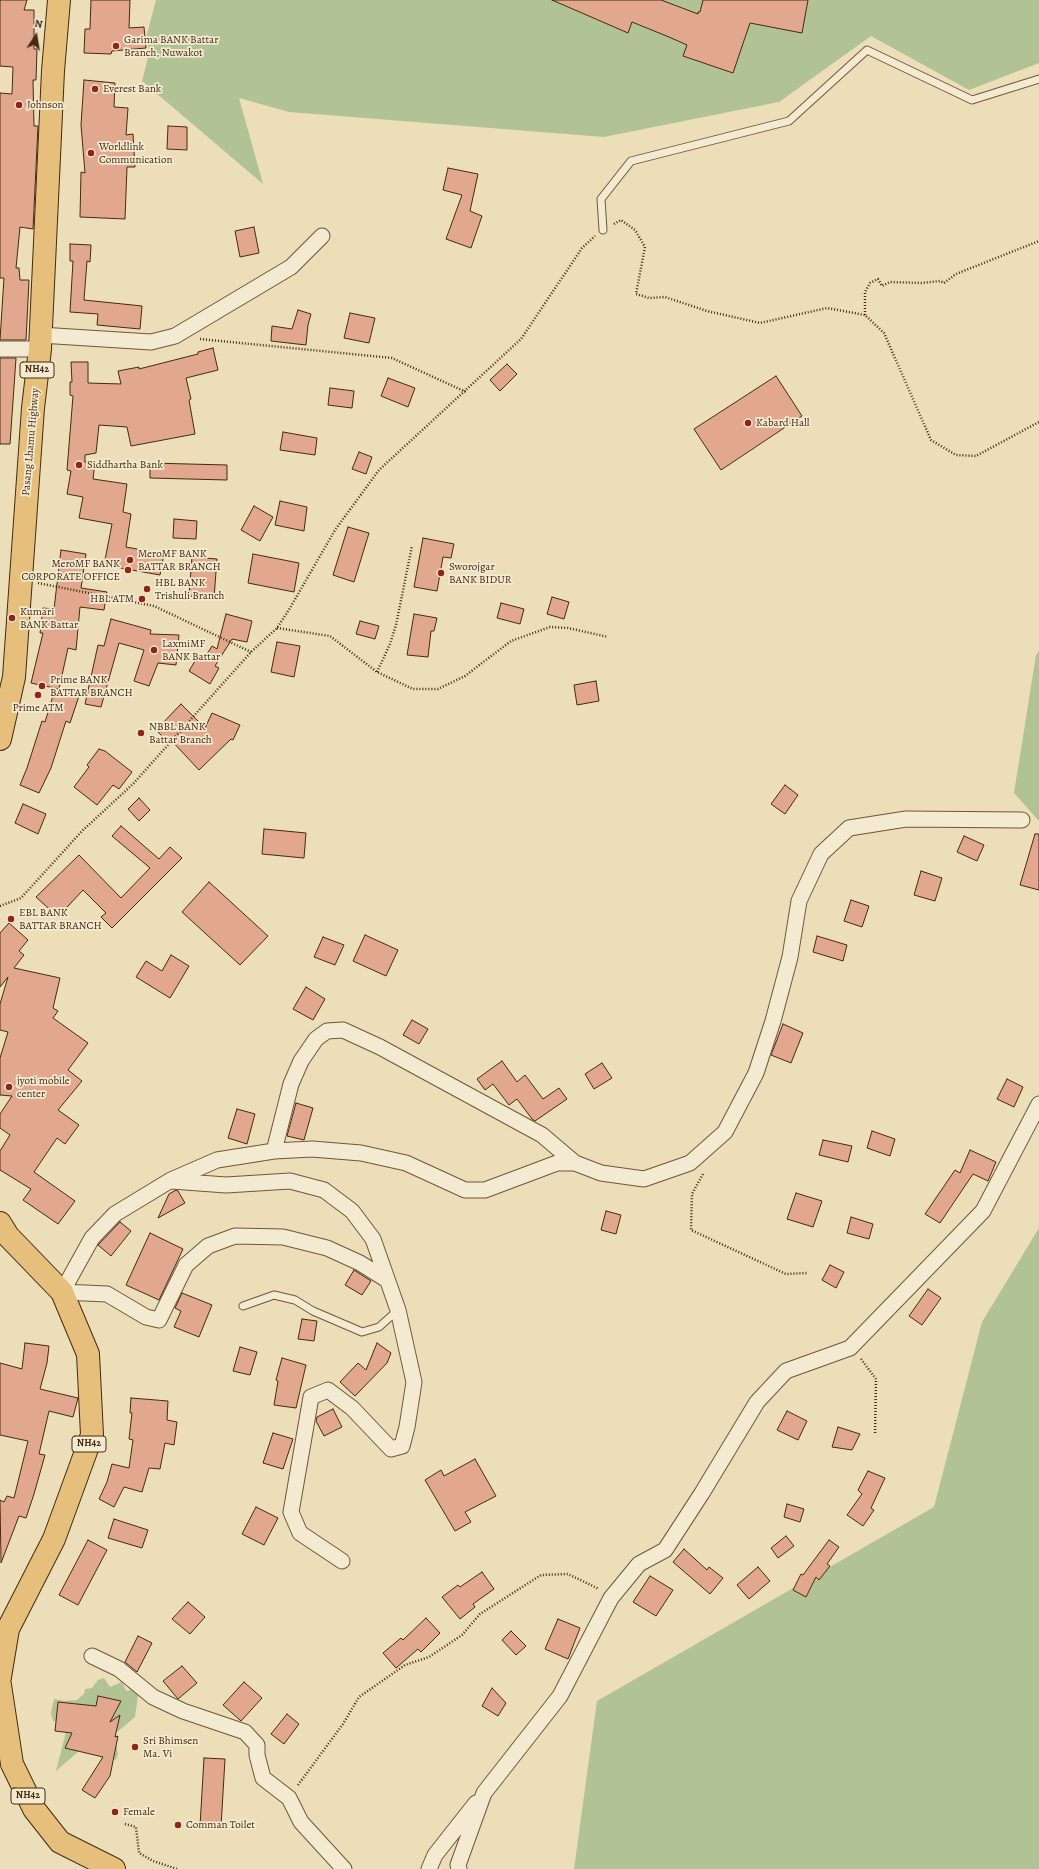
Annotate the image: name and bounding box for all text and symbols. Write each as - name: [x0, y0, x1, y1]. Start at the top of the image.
- north arrow: [16, 16, 56, 56]
- text: N: [33, 16, 44, 32]
- place label: Garima BANK Battar Branch, Nuwakot: [124, 33, 218, 59]
- marker: Garima BANK Battar Branch, Nuwakot: [111, 41, 121, 51]
- place label: Everest Bank: [103, 82, 161, 96]
- marker: Everest Bank: [90, 84, 100, 94]
- place label: Johnson: [27, 98, 63, 112]
- marker: Johnson: [14, 100, 24, 110]
- place label: Worldlink Communication: [99, 140, 172, 166]
- marker: Worldlink Communication: [86, 148, 96, 158]
- road number: NH42: [20, 362, 54, 378]
- street label: Pasang Lhamu Highway: [20, 388, 42, 496]
- place label: Kabard Hall: [756, 416, 809, 430]
- marker: Kabard Hall: [743, 418, 753, 428]
- place label: Siddhartha Bank: [87, 458, 163, 472]
- marker: Siddhartha Bank: [74, 460, 84, 470]
- place label: MeroMF BANK BATTAR BRANCH: [138, 547, 221, 573]
- marker: MeroMF BANK BATTAR BRANCH: [125, 555, 135, 565]
- place label: MeroMF BANK CORPORATE OFFICE: [21, 557, 120, 583]
- place label: Sworojgar BANK BIDUR: [449, 560, 511, 586]
- marker: MeroMF BANK CORPORATE OFFICE: [123, 565, 133, 575]
- marker: Sworojgar BANK BIDUR: [436, 568, 446, 578]
- place label: HBL BANK Trishuli Branch: [155, 576, 224, 602]
- marker: HBL BANK Trishuli Branch: [142, 584, 152, 594]
- place label: HBL ATM: [90, 592, 134, 606]
- marker: HBL ATM: [137, 594, 147, 604]
- place label: Kumari BANK Battar: [20, 605, 78, 631]
- marker: Kumari BANK Battar: [7, 613, 17, 623]
- place label: LaxmiMF BANK Battar: [162, 637, 220, 663]
- marker: LaxmiMF BANK Battar: [149, 645, 159, 655]
- place label: Prime BANK BATTAR BRANCH: [50, 673, 133, 699]
- marker: Prime BANK BATTAR BRANCH: [37, 681, 47, 691]
- marker: Prime ATM: [33, 690, 43, 700]
- place label: Prime ATM: [13, 701, 63, 715]
- place label: NBBL BANK Battar Branch: [149, 720, 212, 746]
- marker: NBBL BANK Battar Branch: [136, 728, 146, 738]
- place label: EBL BANK BATTAR BRANCH: [19, 906, 102, 932]
- marker: EBL BANK BATTAR BRANCH: [6, 914, 16, 924]
- place label: jyoti mobile center: [17, 1074, 70, 1100]
- marker: jyoti mobile center: [4, 1082, 14, 1092]
- road number: NH42: [72, 1436, 106, 1452]
- place label: Sri Bhimsen Ma. Vi: [143, 1734, 198, 1760]
- marker: Sri Bhimsen Ma. Vi: [130, 1742, 140, 1752]
- road number: NH42: [11, 1788, 45, 1804]
- place label: Female: [123, 1805, 155, 1819]
- marker: Female: [110, 1807, 120, 1817]
- place label: Comman Toilet: [186, 1818, 255, 1832]
- marker: Comman Toilet: [173, 1820, 183, 1830]

